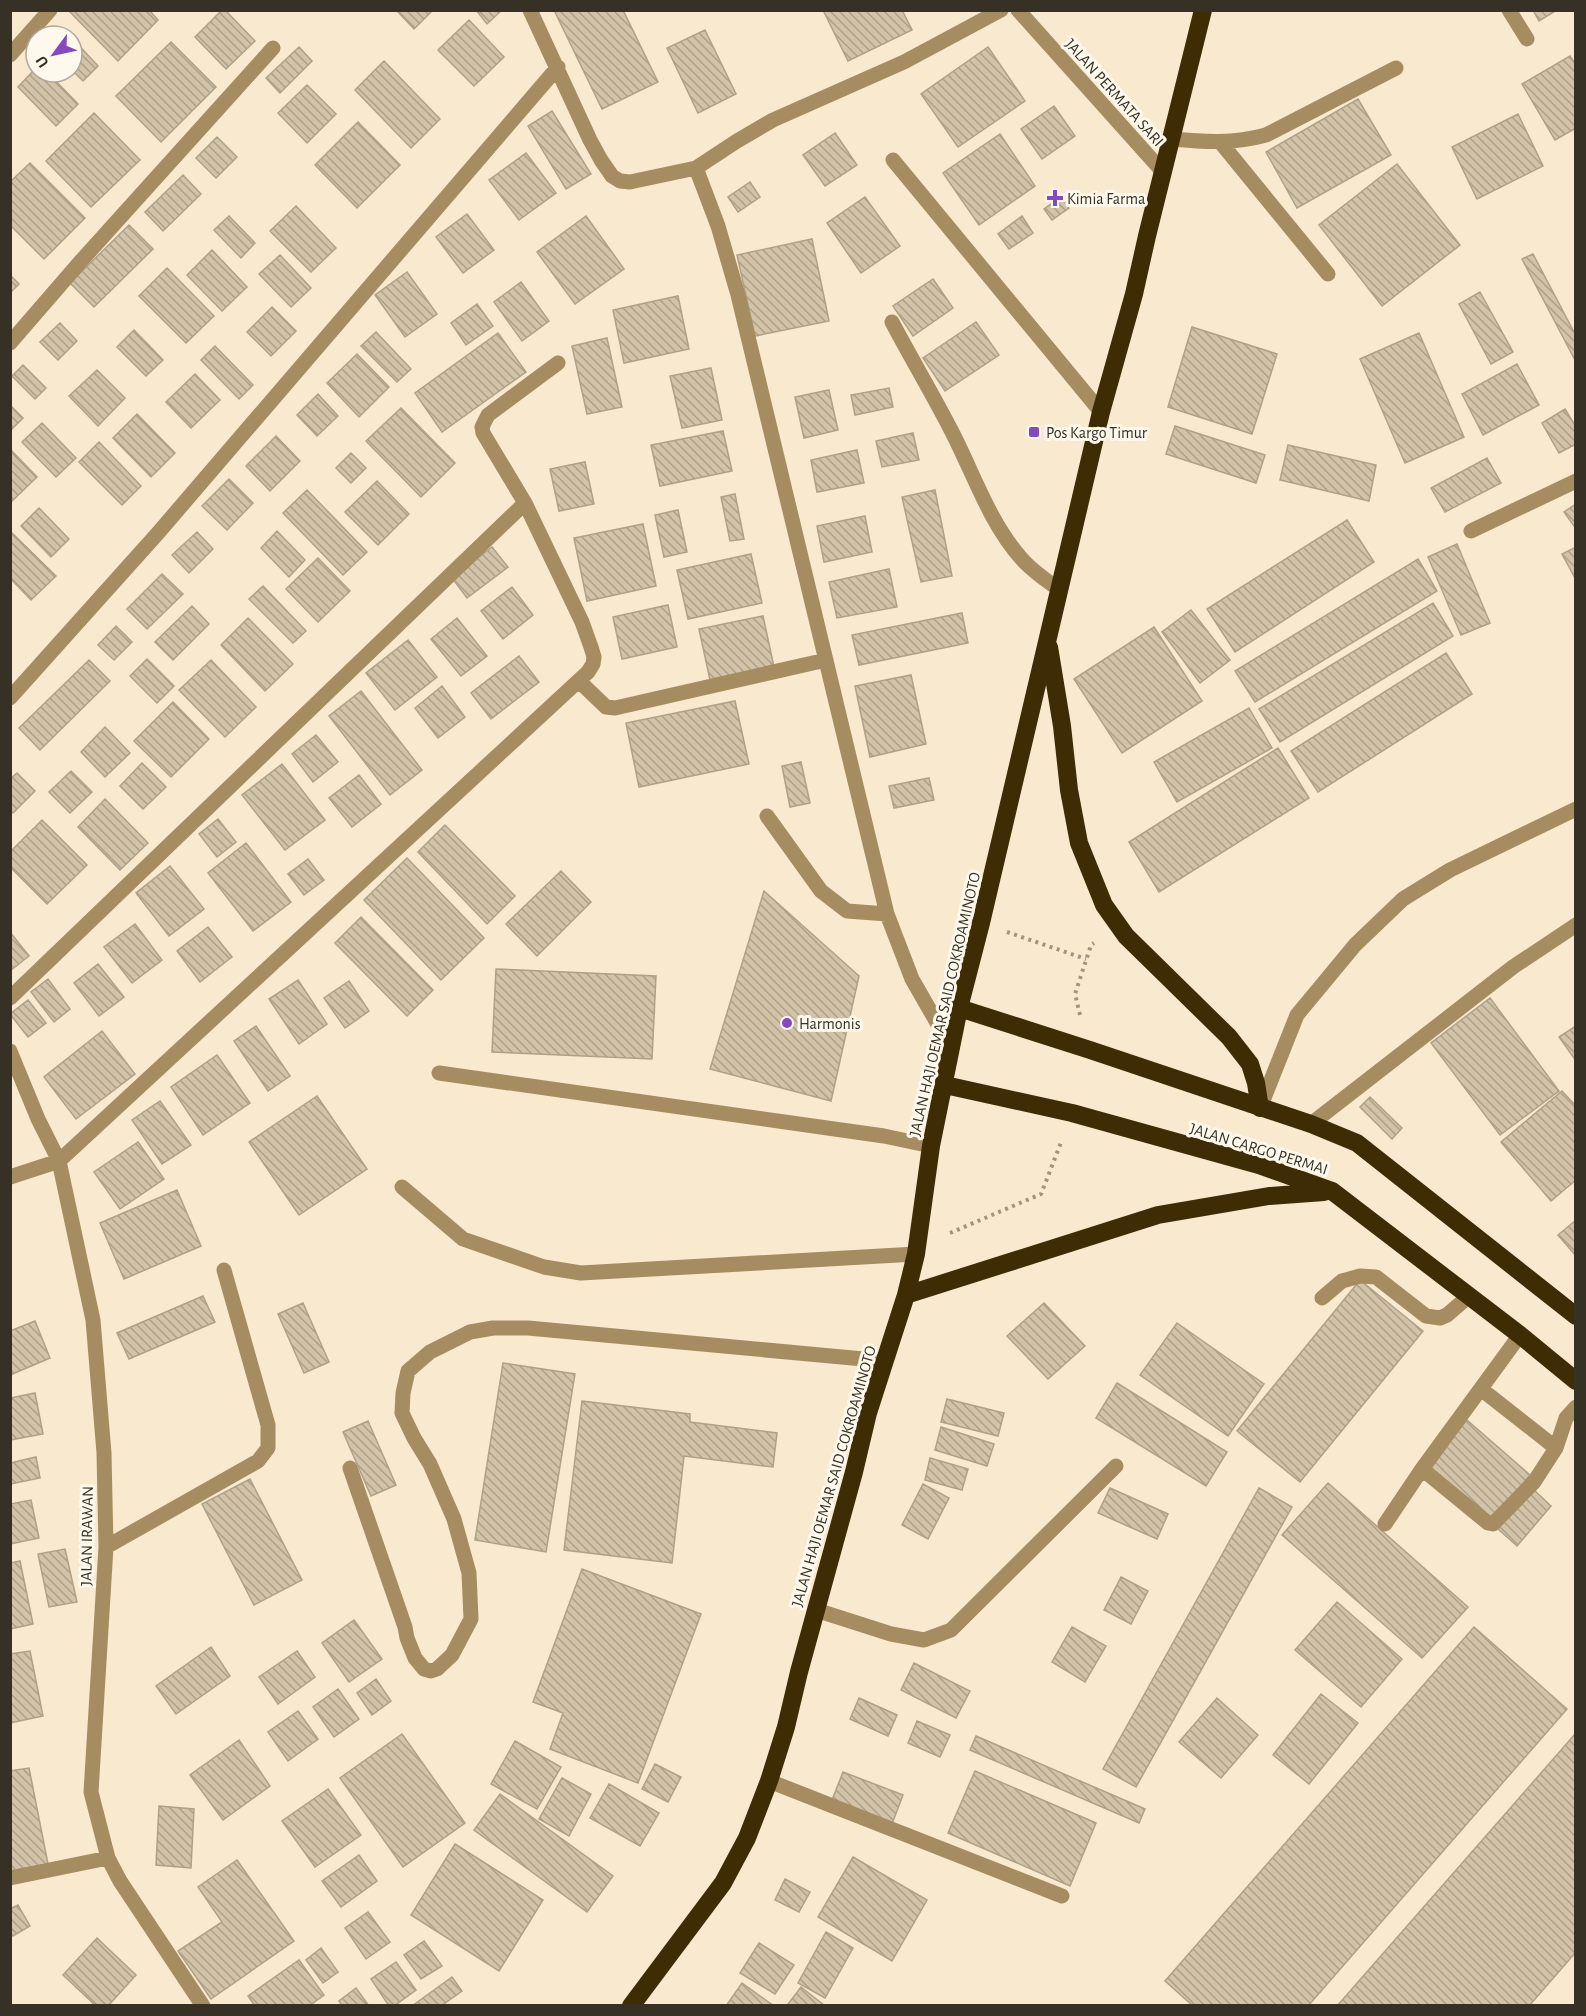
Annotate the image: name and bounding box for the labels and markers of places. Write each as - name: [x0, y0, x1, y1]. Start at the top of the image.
- marker: Kimia Farma: [1048, 191, 1062, 205]
- place label: Kimia Farma: [1067, 191, 1145, 207]
- marker: Pos Kargo Timur: [1027, 425, 1041, 439]
- place label: Pos Kargo Timur: [1046, 425, 1148, 441]
- marker: Harmonis: [780, 1016, 794, 1030]
- place label: Harmonis: [799, 1016, 861, 1032]

